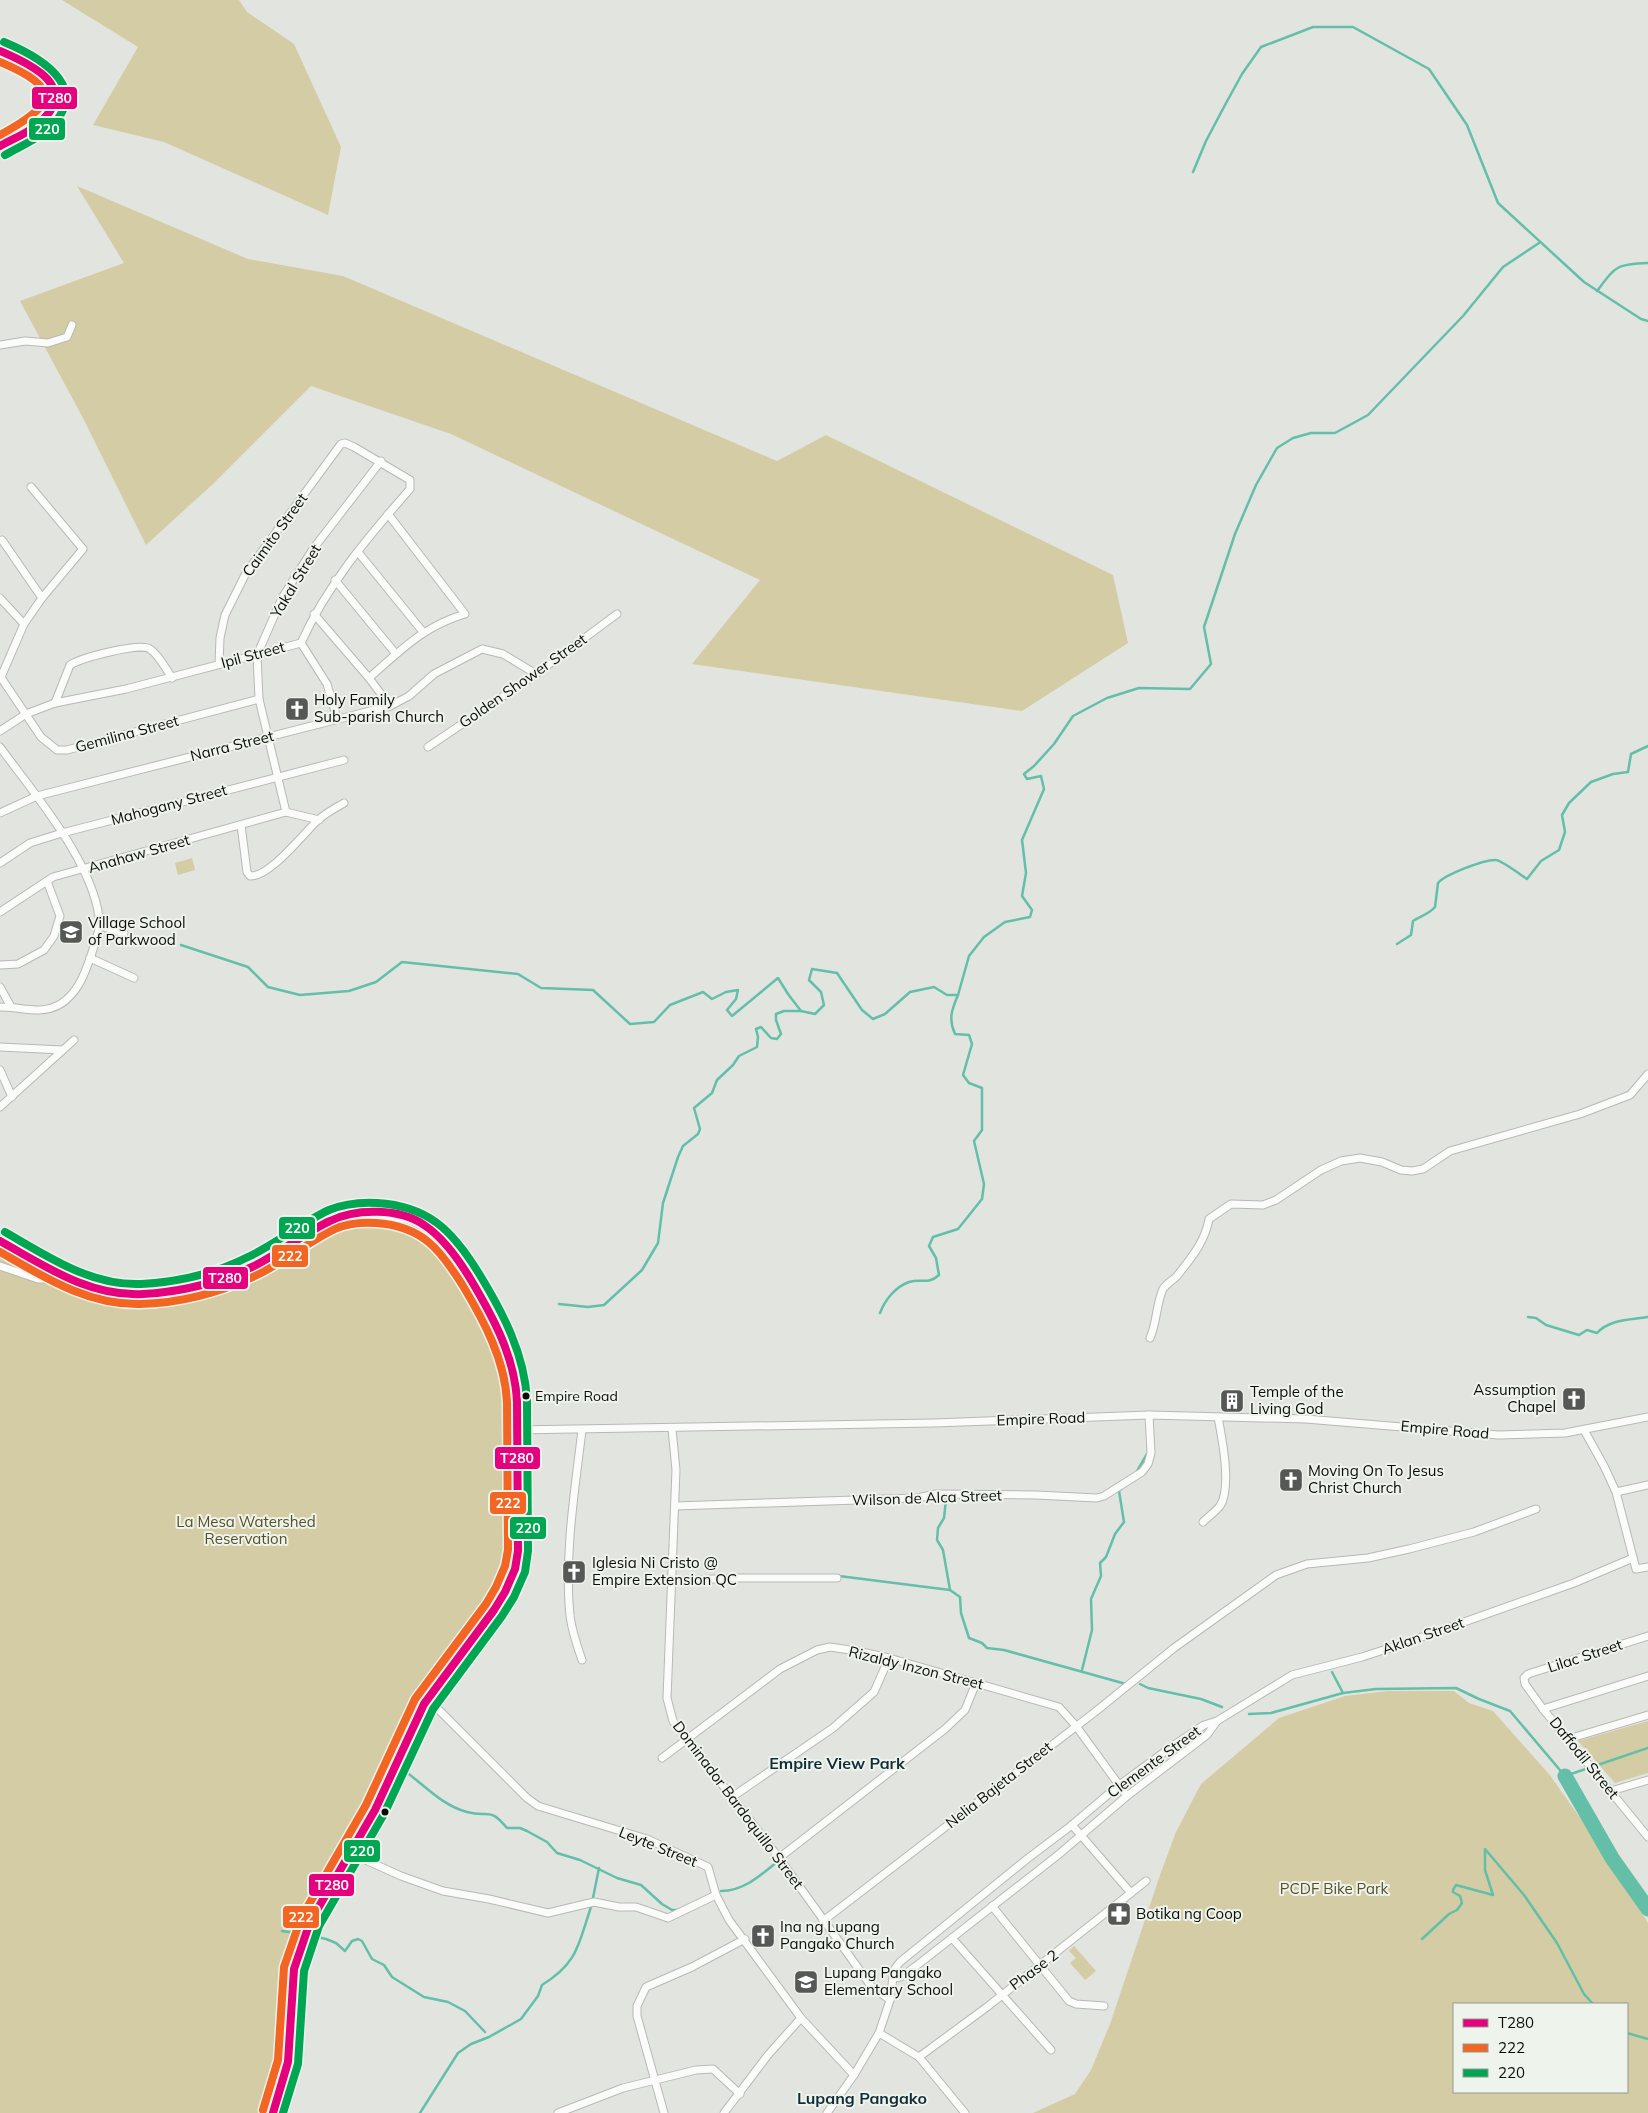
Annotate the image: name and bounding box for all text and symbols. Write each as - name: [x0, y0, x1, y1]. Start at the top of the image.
- line badge: T280: [31, 86, 78, 110]
- text: T280: [38, 89, 72, 107]
- line badge: 220: [28, 117, 66, 141]
- text: 220: [34, 120, 60, 138]
- street label: Caimito Street: [238, 489, 311, 580]
- street label: Yakal Street: [266, 540, 325, 622]
- street label: Golden Shower Street: [455, 629, 590, 732]
- street label: Ipil Street: [219, 637, 287, 672]
- place label: Holy Family Sub-parish Church: [314, 690, 444, 726]
- church icon: Holy Family Sub-parish Church: [284, 696, 310, 722]
- street label: Gemilina Street: [73, 711, 181, 756]
- street label: Narra Street: [188, 726, 276, 765]
- street label: Mahogany Street: [109, 780, 229, 829]
- street label: Anahaw Street: [86, 830, 192, 877]
- place label: Village School of Parkwood: [88, 913, 186, 949]
- school or university icon: Village School of Parkwood: [58, 919, 84, 945]
- line badge: 220: [278, 1216, 316, 1240]
- text: 220: [284, 1219, 310, 1237]
- line badge: 222: [271, 1244, 309, 1268]
- text: 222: [277, 1247, 303, 1265]
- line badge: T280: [202, 1266, 249, 1290]
- text: T280: [208, 1269, 242, 1287]
- place label: Assumption Chapel: [1473, 1380, 1556, 1416]
- place label: Temple of the Living God: [1250, 1382, 1344, 1418]
- church icon: Assumption Chapel: [1561, 1386, 1587, 1412]
- place label: Empire Road: [535, 1387, 618, 1405]
- building icon: Temple of the Living God: [1219, 1388, 1245, 1414]
- marker: Empire Road: [521, 1391, 531, 1401]
- street label: Empire Road: [996, 1407, 1086, 1430]
- street label: Empire Road: [1400, 1416, 1490, 1443]
- line badge: T280: [494, 1446, 541, 1470]
- text: T280: [500, 1449, 534, 1467]
- place label: Moving On To Jesus Christ Church: [1308, 1461, 1444, 1497]
- church icon: Moving On To Jesus Christ Church: [1278, 1467, 1304, 1493]
- street label: Wilson de Alca Street: [852, 1485, 1002, 1510]
- line badge: 222: [489, 1491, 527, 1515]
- text: 222: [495, 1494, 521, 1512]
- park label: La Mesa Watershed Reservation: [176, 1512, 316, 1548]
- line badge: 220: [509, 1516, 547, 1540]
- text: 220: [515, 1519, 541, 1537]
- place label: Iglesia Ni Cristo @ Empire Extension QC: [592, 1553, 737, 1589]
- church icon: Iglesia Ni Cristo @ Empire Extension QC: [561, 1559, 587, 1585]
- street label: Aklan Street: [1379, 1613, 1466, 1658]
- street label: Lilac Street: [1545, 1635, 1624, 1676]
- street label: Rizaldy Inzon Street: [847, 1642, 985, 1693]
- street label: Daffodil Street: [1546, 1713, 1623, 1803]
- street label: Dominador Bardoquillo Street: [669, 1717, 808, 1893]
- street label: Clemente Street: [1103, 1721, 1204, 1802]
- street label: Nelia Bajeta Street: [942, 1737, 1056, 1832]
- district label: Empire View Park: [769, 1753, 906, 1773]
- unlabelled marker: [380, 1807, 390, 1817]
- street label: Leyte Street: [616, 1822, 700, 1871]
- line badge: 220: [343, 1839, 381, 1863]
- text: 220: [349, 1842, 375, 1860]
- line badge: T280: [308, 1873, 355, 1897]
- text: T280: [315, 1876, 349, 1894]
- park label: PCDF Bike Park: [1280, 1879, 1388, 1898]
- pharmacy icon: Botika ng Coop: [1106, 1901, 1132, 1927]
- place label: Botika ng Coop: [1136, 1904, 1242, 1923]
- line badge: 222: [282, 1905, 320, 1929]
- text: 222: [288, 1908, 314, 1926]
- place label: Ina ng Lupang Pangako Church: [780, 1917, 895, 1953]
- church icon: Ina ng Lupang Pangako Church: [750, 1923, 776, 1949]
- street label: Phase 2: [1006, 1945, 1062, 1994]
- place label: Lupang Pangako Elementary School: [824, 1963, 953, 1999]
- school or university icon: Lupang Pangako Elementary School: [793, 1969, 819, 1995]
- legend: [1453, 2003, 1628, 2093]
- text: T280: [1498, 2013, 1534, 2032]
- text: 222: [1498, 2038, 1525, 2057]
- text: 220: [1498, 2063, 1525, 2082]
- district label: Lupang Pangako: [797, 2088, 927, 2108]

